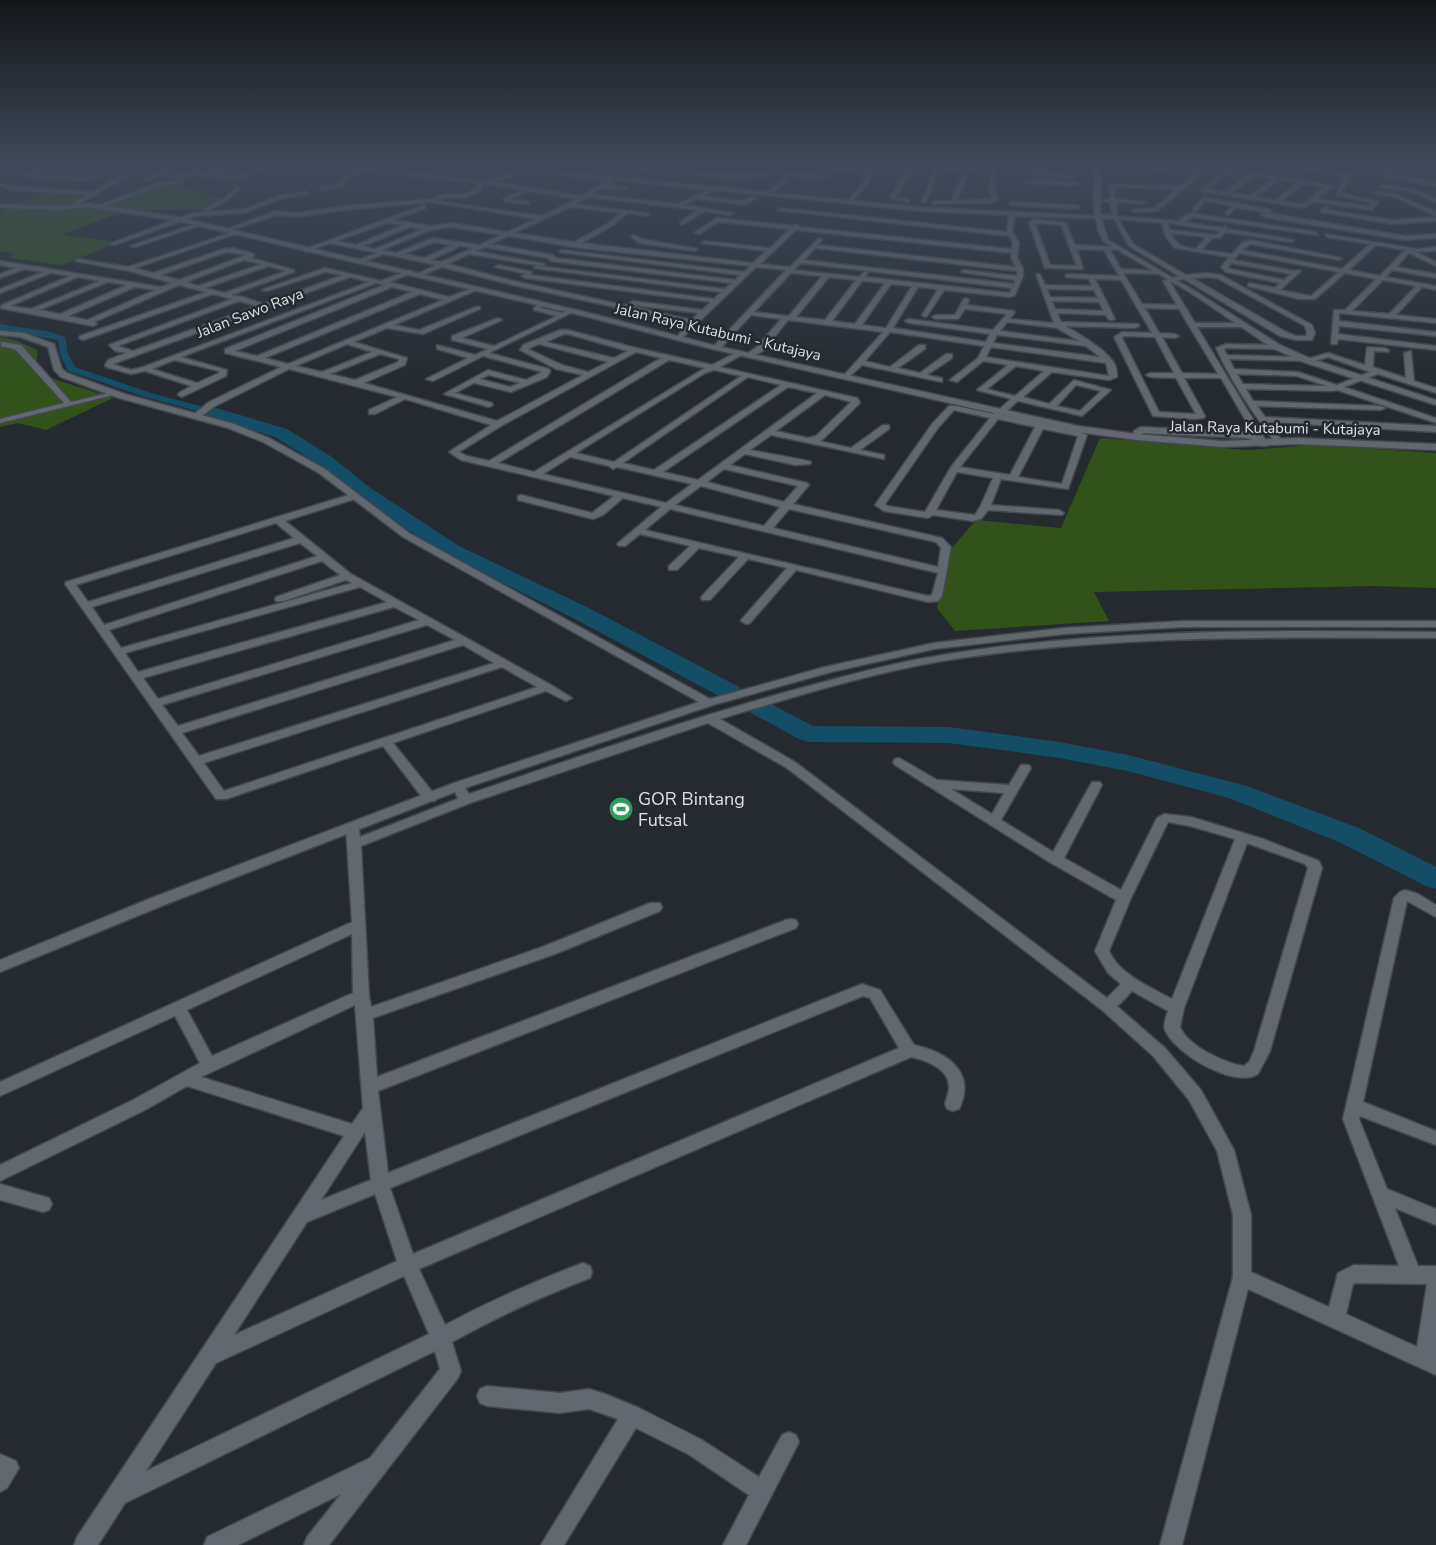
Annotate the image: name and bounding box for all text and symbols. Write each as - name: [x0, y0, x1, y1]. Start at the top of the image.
- street label: Jalan Sawo Raya: [193, 283, 306, 343]
- street label: Jalan Raya Kutabumi - Kutajaya: [612, 298, 823, 365]
- street label: Jalan Raya Kutabumi - Kutajaya: [1168, 416, 1381, 440]
- place label: GOR Bintang Futsal: [638, 787, 745, 832]
- sports icon: GOR Bintang Futsal: [608, 796, 634, 822]

